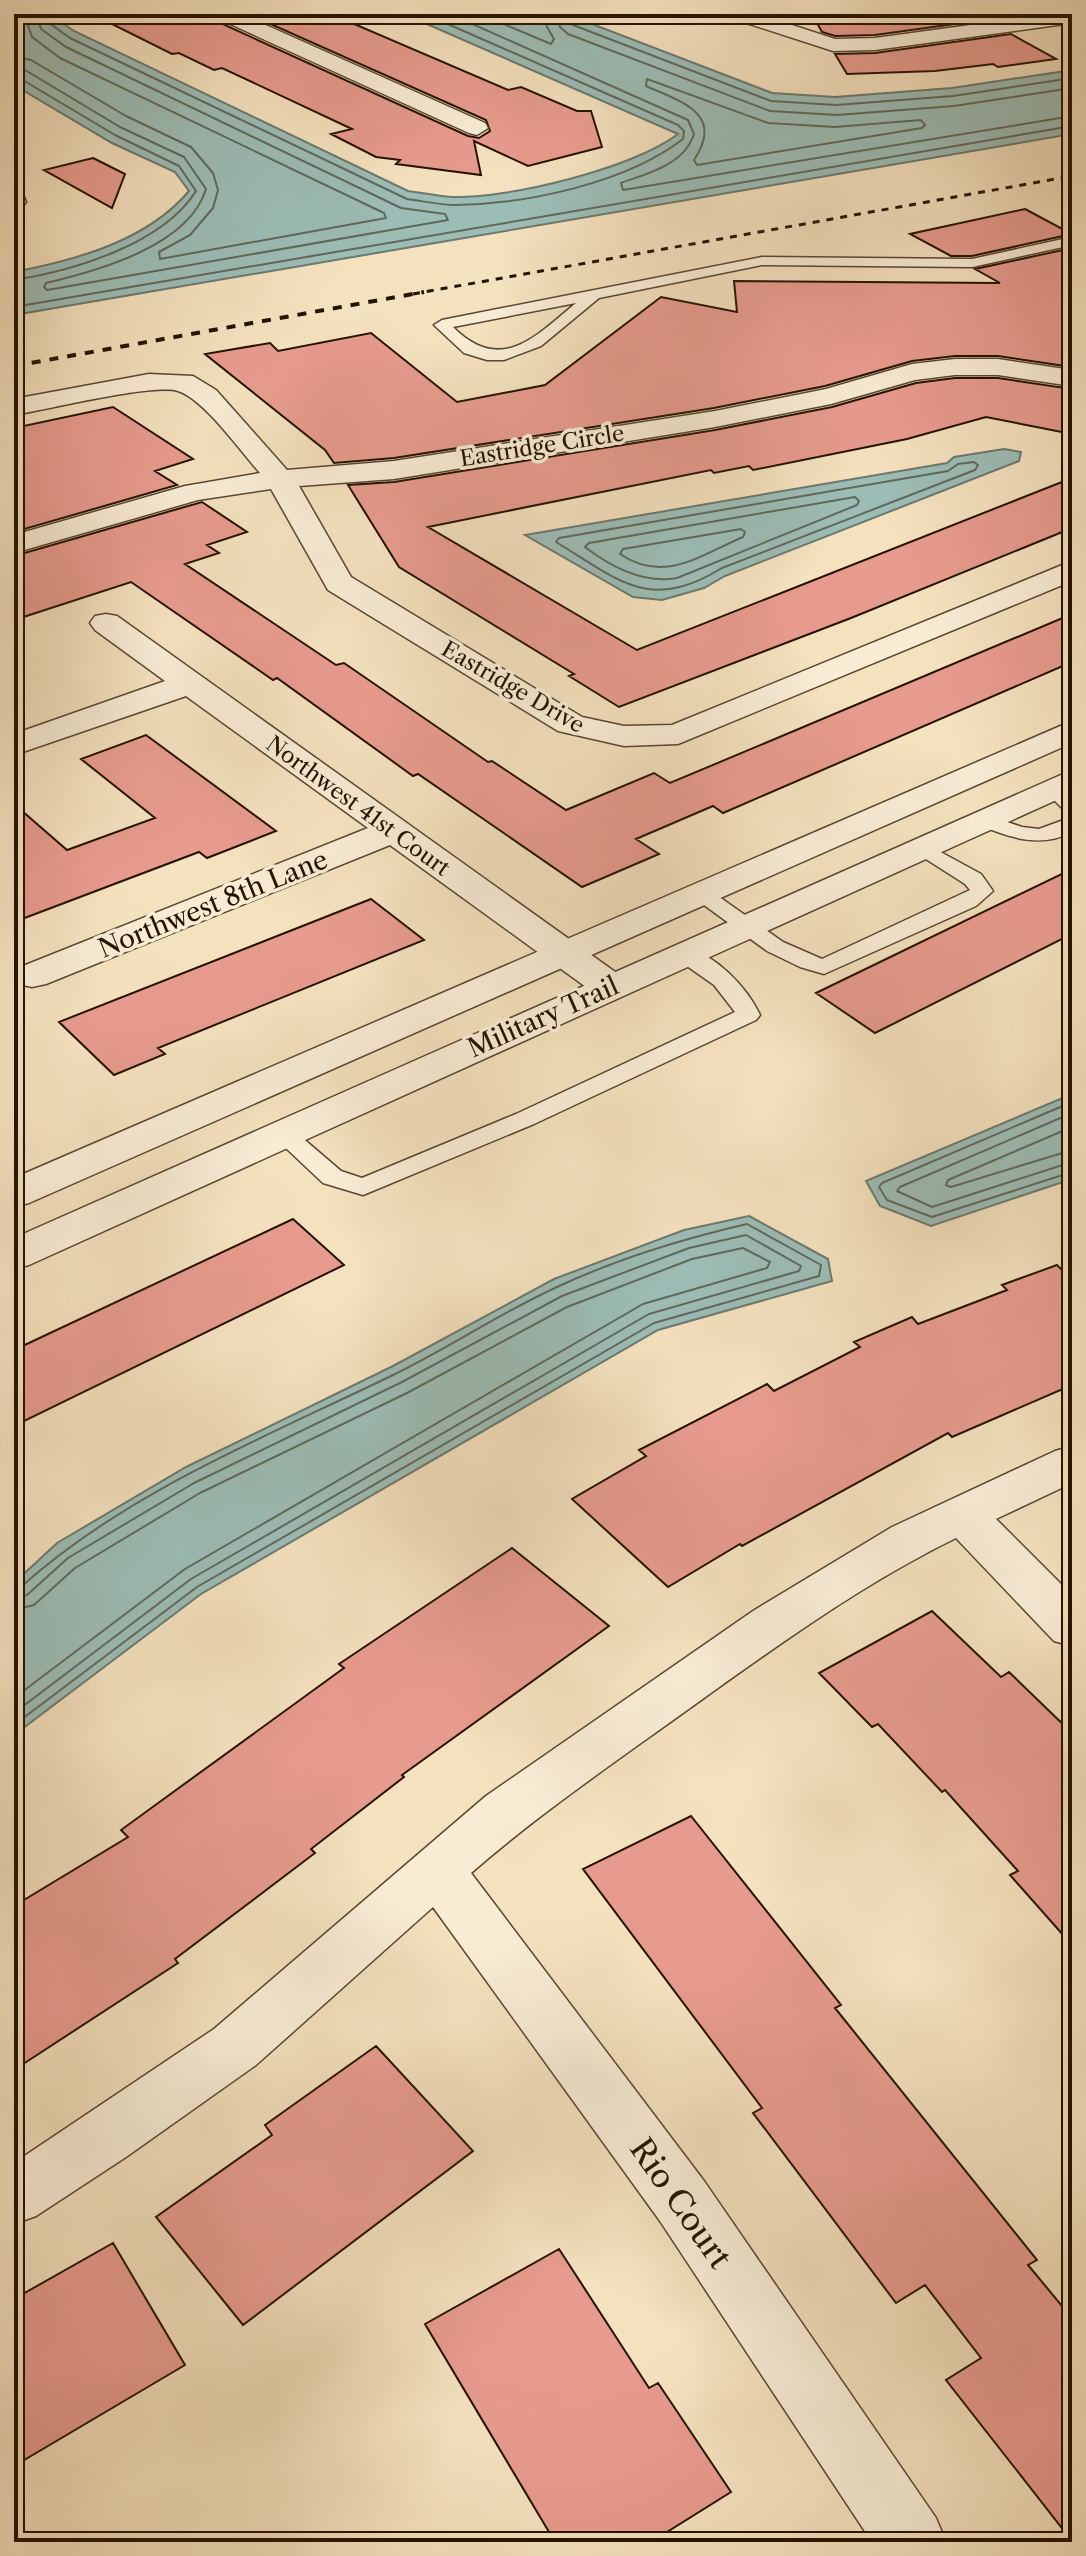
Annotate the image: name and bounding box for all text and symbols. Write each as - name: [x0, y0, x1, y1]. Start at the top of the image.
- street label: Eastridge Circle: [458, 420, 626, 472]
- street label: Eastridge Drive: [437, 635, 589, 739]
- street label: Northwest 41st Court: [261, 730, 455, 882]
- street label: Northwest 8th Lane: [94, 843, 332, 965]
- street label: Military Trail: [463, 969, 624, 1064]
- street label: Rio Court: [622, 2130, 740, 2276]

